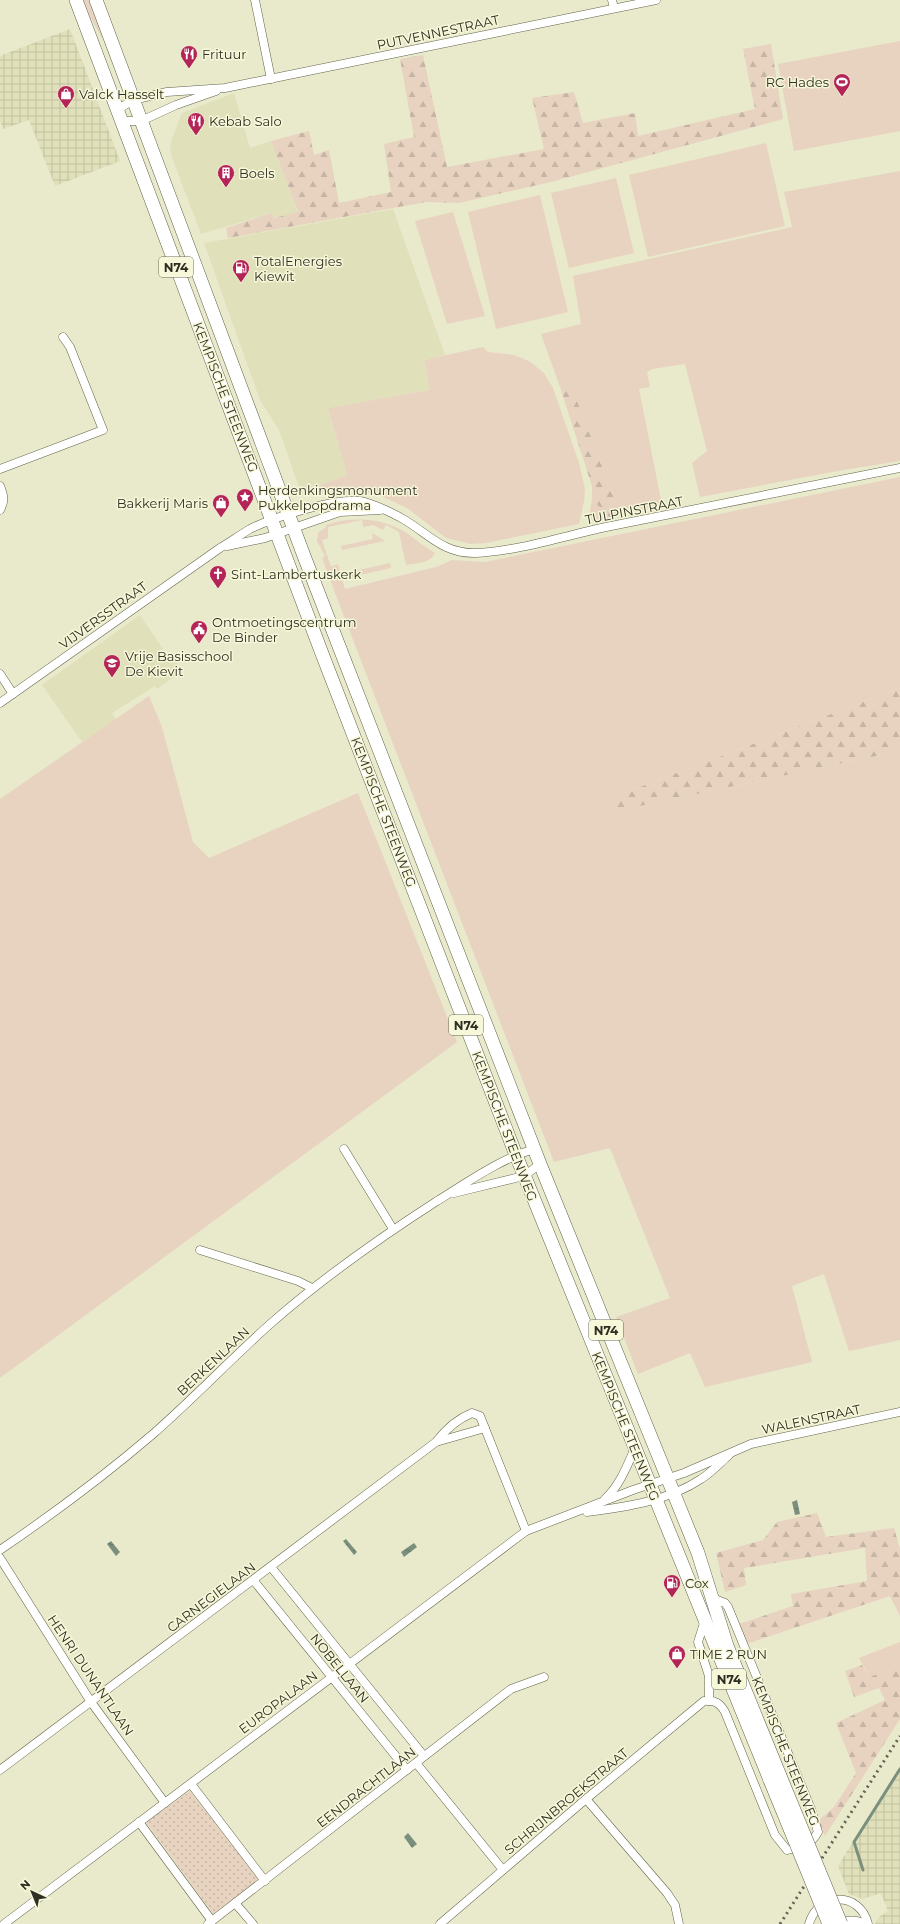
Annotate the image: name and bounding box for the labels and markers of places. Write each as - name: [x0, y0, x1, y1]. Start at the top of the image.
- restaurant icon: Frituur: [179, 44, 199, 69]
- place label: Frituur: [202, 46, 247, 62]
- sports icon: RC Hades: [832, 72, 852, 97]
- place label: RC Hades: [766, 74, 829, 90]
- shop icon: Valck Hasselt: [56, 84, 76, 109]
- place label: Valck Hasselt: [79, 86, 164, 102]
- restaurant icon: Kebab Salo: [186, 111, 206, 136]
- place label: Kebab Salo: [209, 113, 282, 129]
- building icon: Boels: [216, 163, 236, 188]
- place label: Boels: [239, 165, 275, 181]
- place label: TotalEnergies Kiewit: [254, 253, 342, 284]
- fuel station icon: TotalEnergies Kiewit: [231, 258, 251, 283]
- place label: Herdenkingsmonument Pukkelpopdrama: [258, 482, 417, 513]
- place icon: Herdenkingsmonument Pukkelpopdrama: [235, 487, 255, 512]
- shop icon: Bakkerij Maris: [211, 493, 231, 518]
- place label: Bakkerij Maris: [117, 495, 208, 511]
- church icon: Sint-Lambertuskerk: [208, 564, 228, 589]
- place label: Sint-Lambertuskerk: [231, 566, 361, 582]
- place label: Ontmoetingscentrum De Binder: [212, 614, 356, 645]
- public building icon: Ontmoetingscentrum De Binder: [189, 619, 209, 644]
- place label: Vrije Basisschool De Kievit: [125, 648, 233, 679]
- school or university icon: Vrije Basisschool De Kievit: [102, 653, 122, 678]
- fuel station icon: Cox: [662, 1573, 682, 1598]
- place label: Cox: [685, 1575, 709, 1591]
- shop icon: TIME 2 RUN: [667, 1644, 687, 1669]
- place label: TIME 2 RUN: [690, 1646, 767, 1662]

